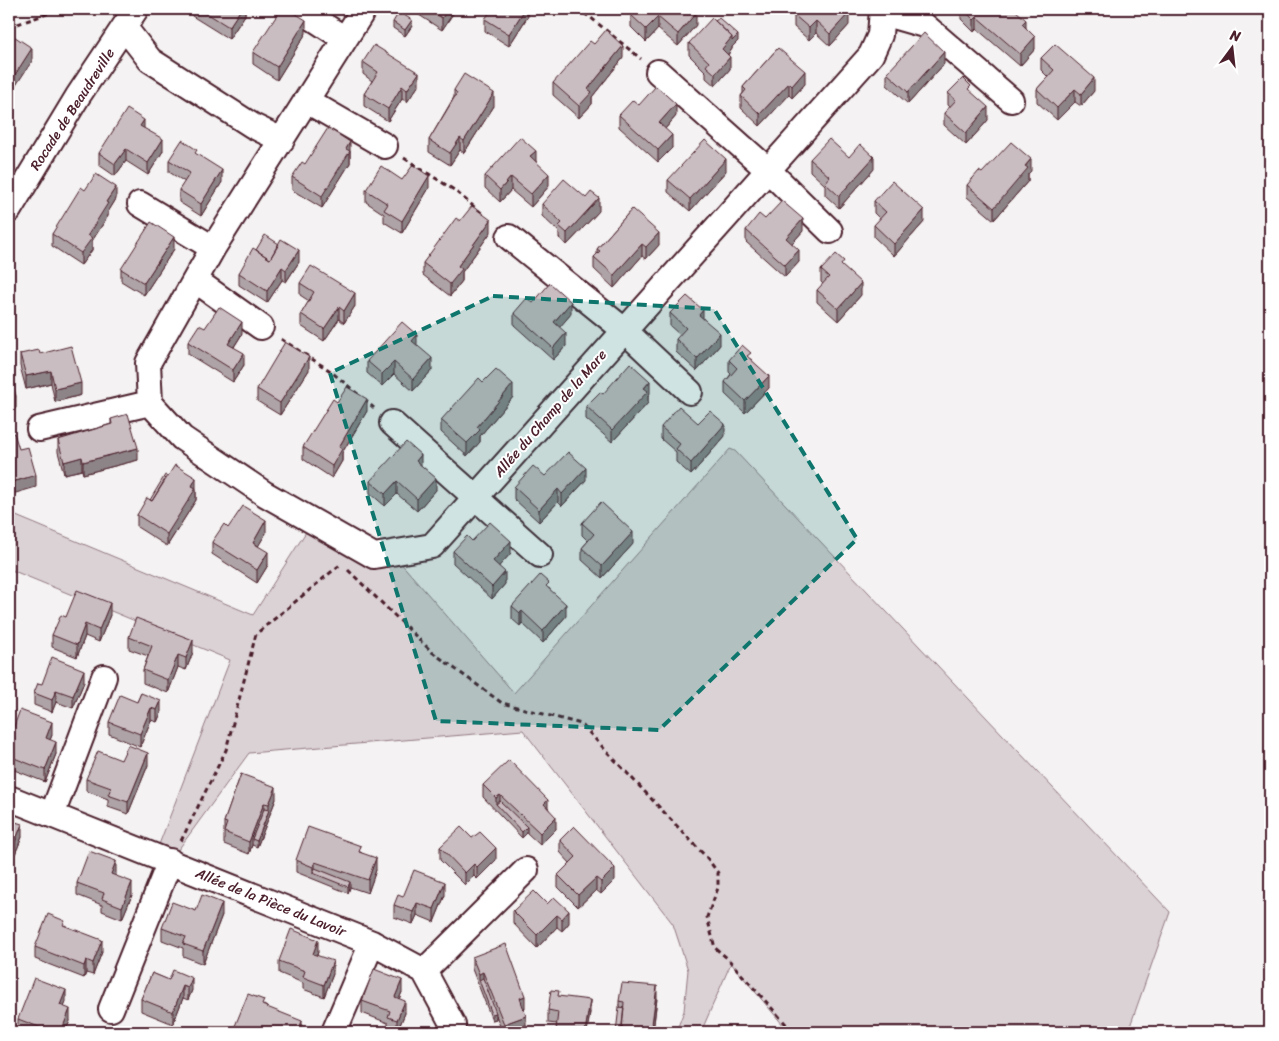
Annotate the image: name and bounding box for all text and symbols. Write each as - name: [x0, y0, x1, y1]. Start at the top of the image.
- north arrow: [1206, 22, 1256, 72]
- text: N: [1226, 22, 1243, 49]
- street label: Rocade de Beaudreville: [23, 43, 122, 176]
- street label: Allée du Champ de la Mare: [487, 344, 613, 484]
- street label: Allée de la Pièce du Lavoir: [191, 860, 351, 945]

